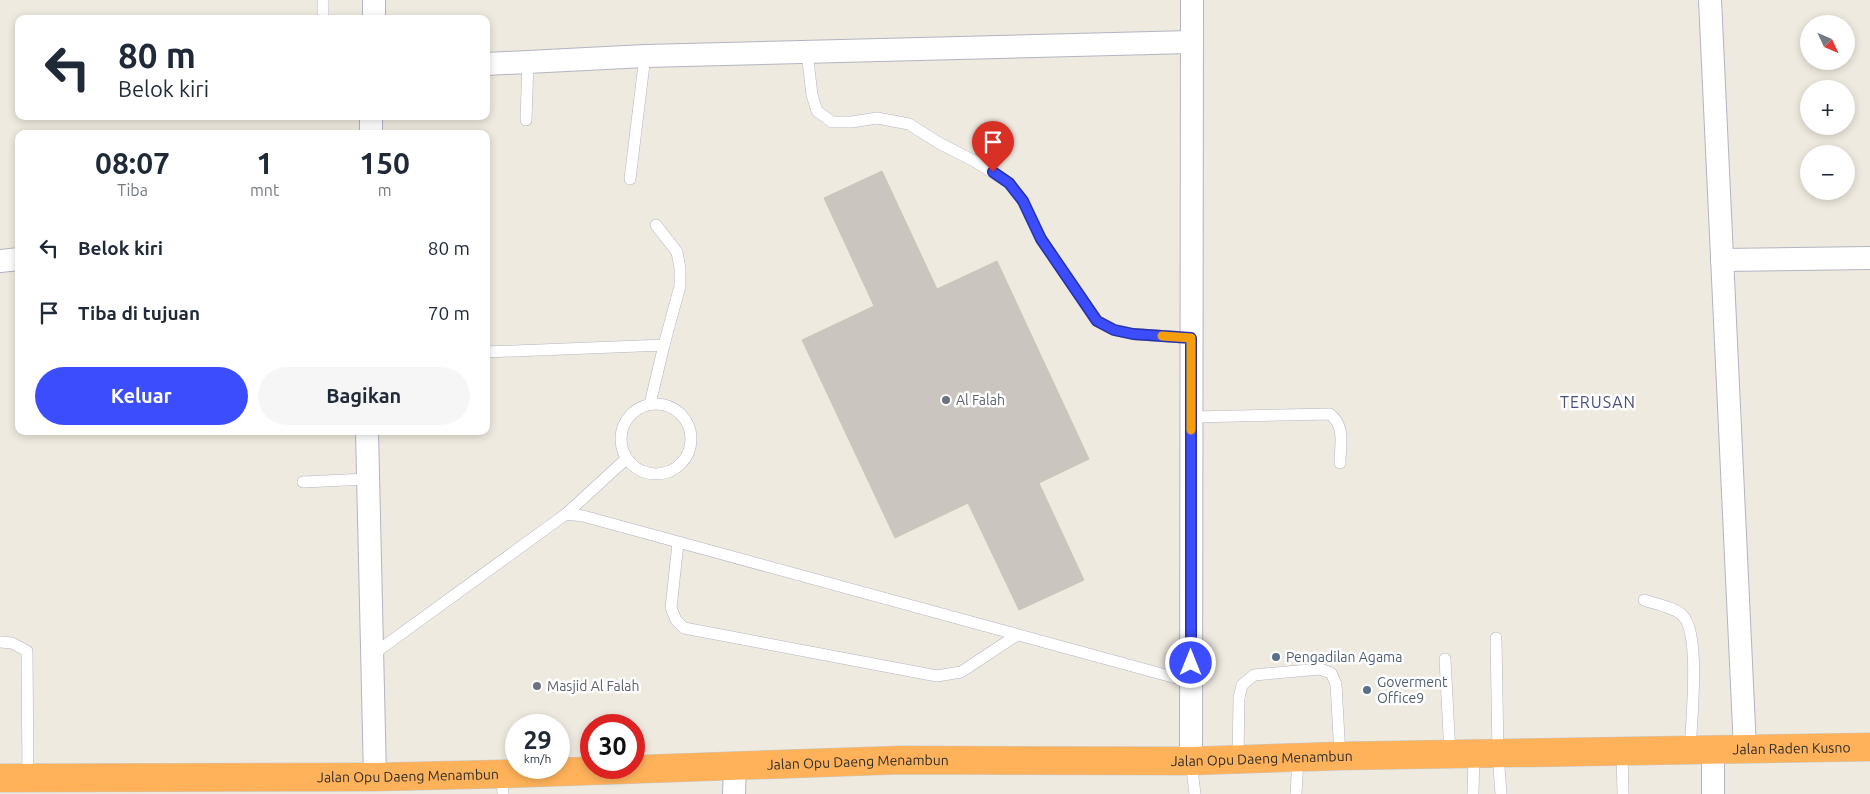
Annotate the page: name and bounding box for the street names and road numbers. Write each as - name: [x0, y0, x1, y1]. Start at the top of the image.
- street label: Jalan Raden Kusno: [1732, 739, 1851, 757]
- street label: Jalan Opu Daeng Menambun: [1171, 748, 1353, 769]
- street label: Jalan Opu Daeng Menambun: [767, 752, 949, 773]
- street label: Jalan Opu Daeng Menambun: [317, 766, 499, 785]

